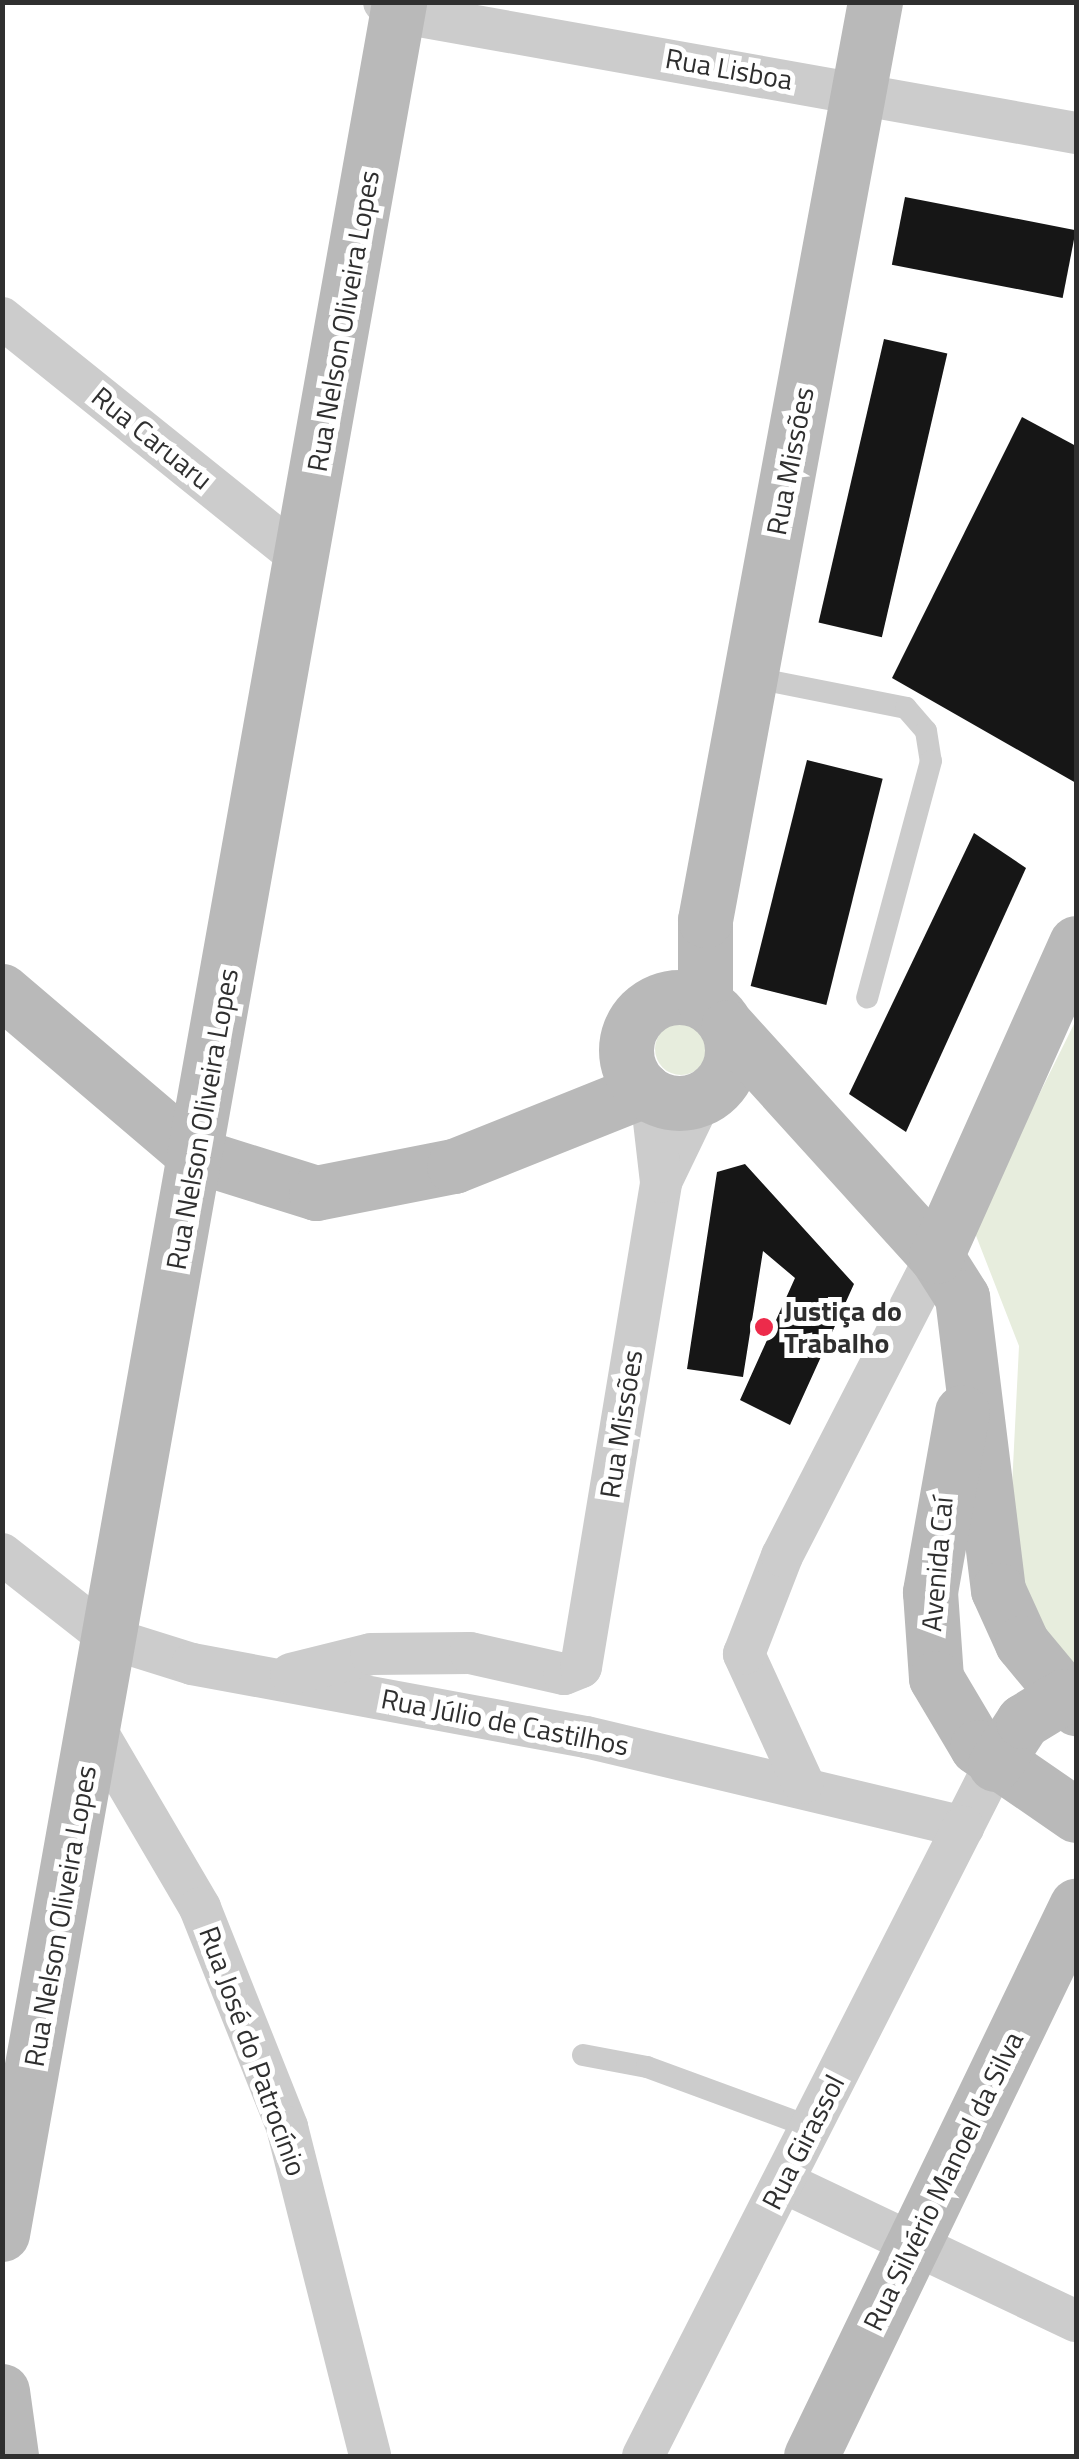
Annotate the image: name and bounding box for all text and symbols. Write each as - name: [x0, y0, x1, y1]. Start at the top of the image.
- street label: Rua Lisboa: [663, 41, 795, 97]
- street label: Rua Nelson Oliveira Lopes: [300, 168, 386, 474]
- street label: Rua Caruaru: [85, 379, 219, 497]
- street label: Rua Missões: [759, 384, 821, 538]
- street label: Rua Nelson Oliveira Lopes: [159, 966, 245, 1272]
- place label: Justiça do Trabalho: [784, 1294, 902, 1360]
- marker: Justiça do Trabalho: [753, 1316, 775, 1338]
- street label: Rua Missões: [593, 1347, 649, 1501]
- street label: Avenida Caí: [914, 1495, 960, 1633]
- street label: Rua Júlio de Castilhos: [378, 1682, 632, 1762]
- street label: Rua Nelson Oliveira Lopes: [17, 1763, 103, 2069]
- street label: Rua José do Patrocínio: [192, 1922, 314, 2180]
- street label: Rua Silvério Manoel da Silva: [856, 2026, 1030, 2336]
- street label: Rua Girassol: [755, 2069, 851, 2215]

